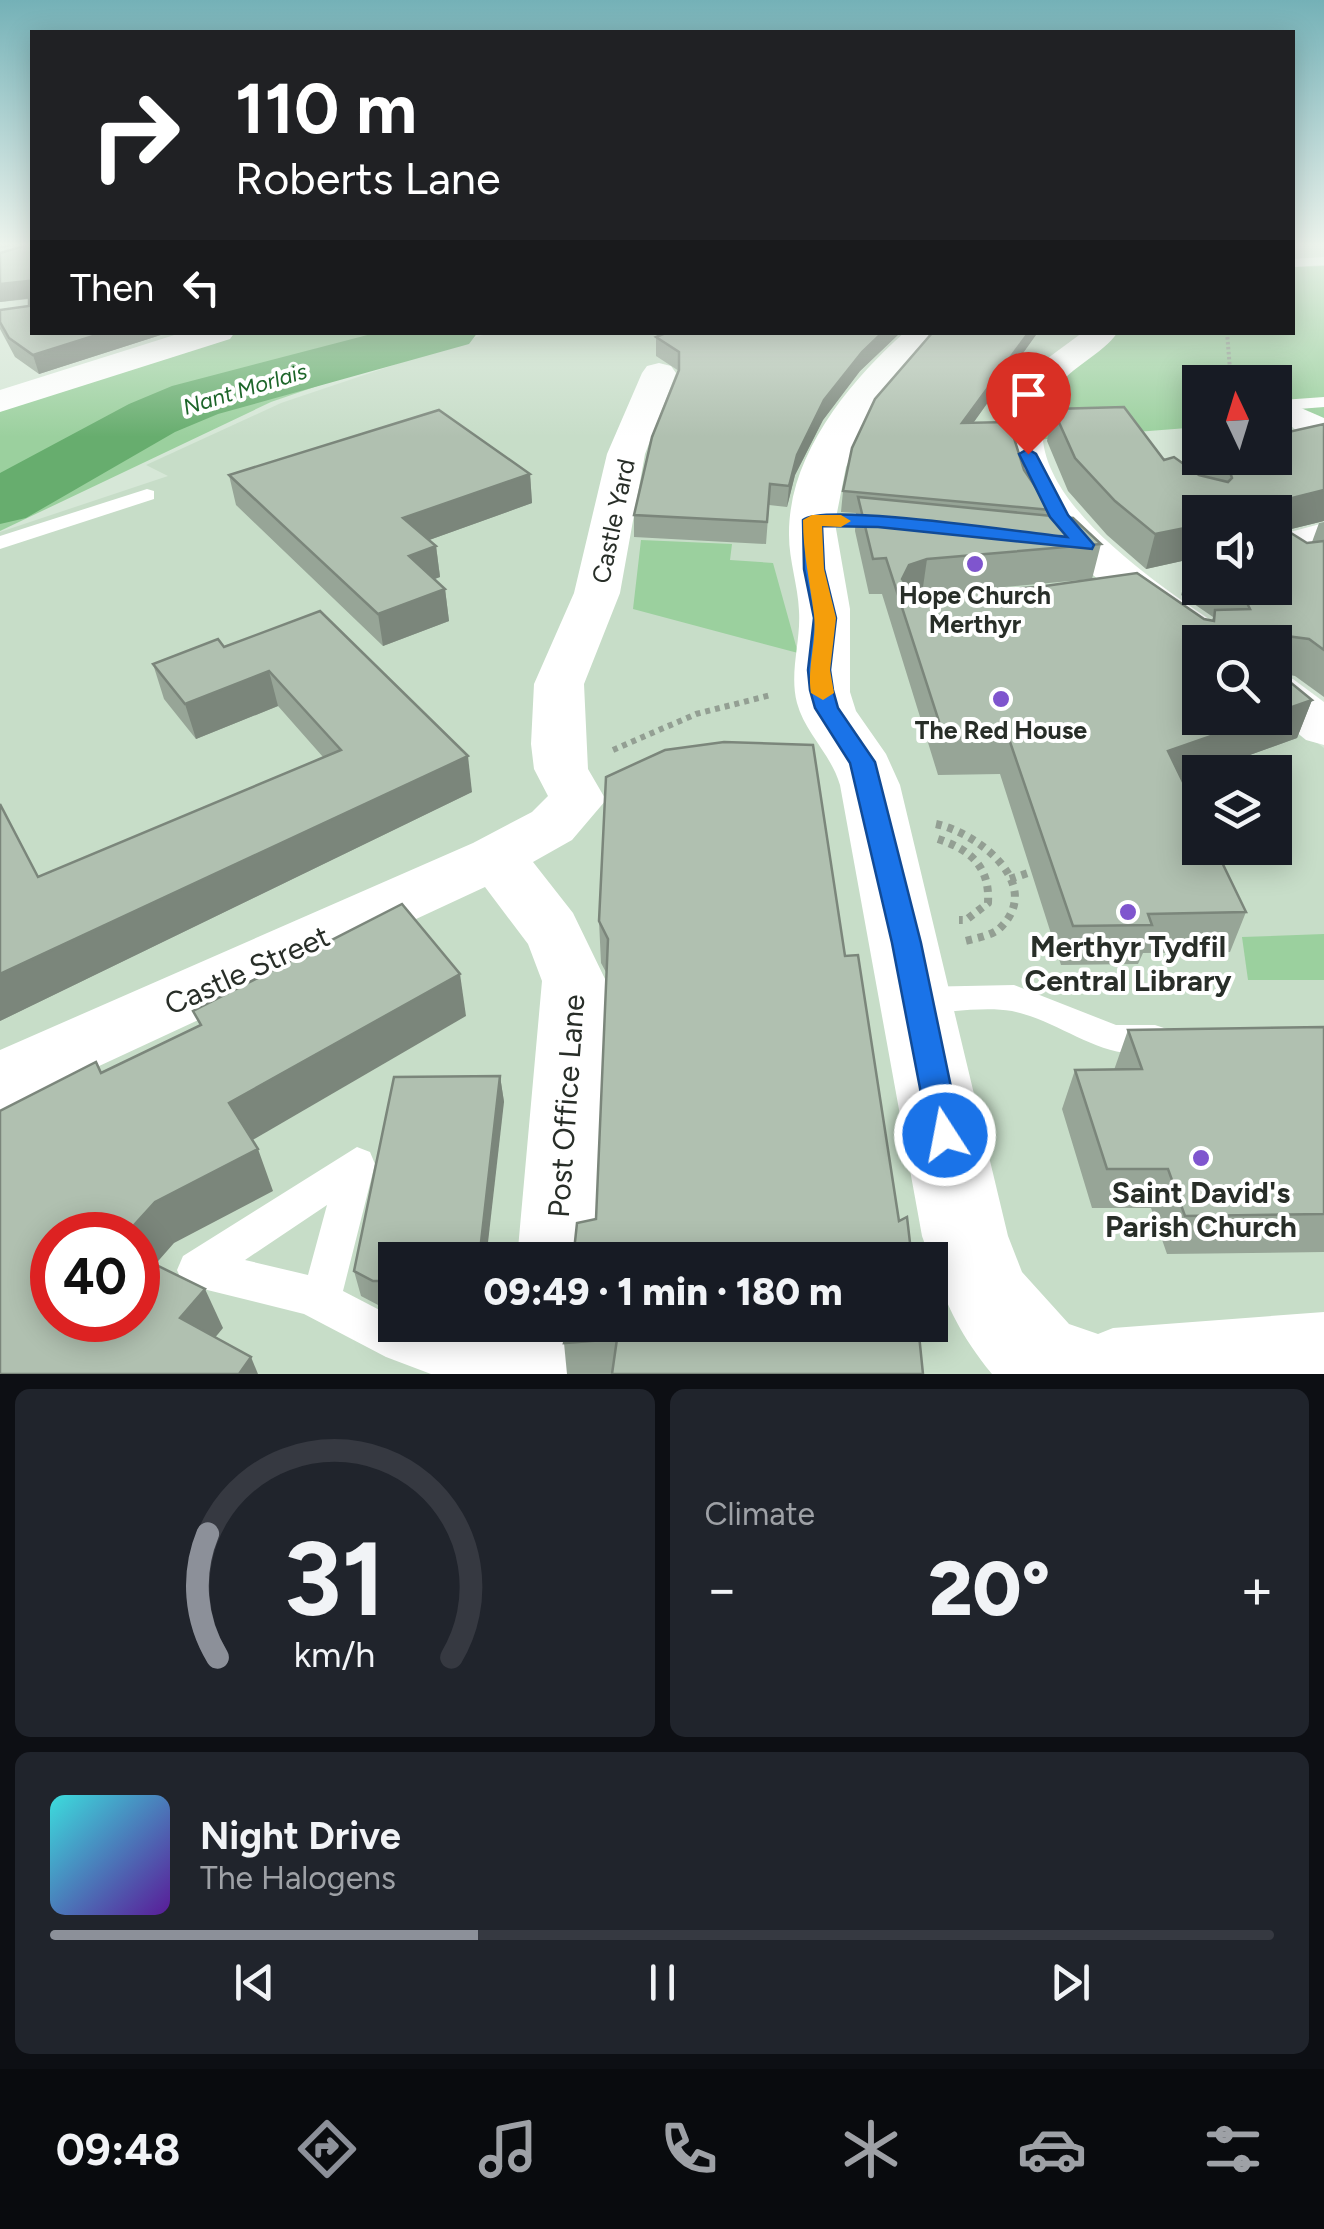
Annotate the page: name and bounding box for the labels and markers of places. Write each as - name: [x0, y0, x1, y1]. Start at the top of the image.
- pin: [986, 352, 1071, 455]
- marker: Hope Church Merthyr: [964, 553, 986, 575]
- place label: Hope Church Merthyr: [899, 580, 1051, 639]
- marker: The Red House: [990, 688, 1012, 710]
- place label: The Red House: [915, 715, 1087, 745]
- marker: Merthyr Tydfil Central Library: [1117, 901, 1139, 923]
- place label: Merthyr Tydfil Central Library: [1024, 928, 1232, 999]
- marker: Saint David's Parish Church: [1190, 1147, 1212, 1169]
- place label: Saint David's Parish Church: [1105, 1174, 1297, 1245]

